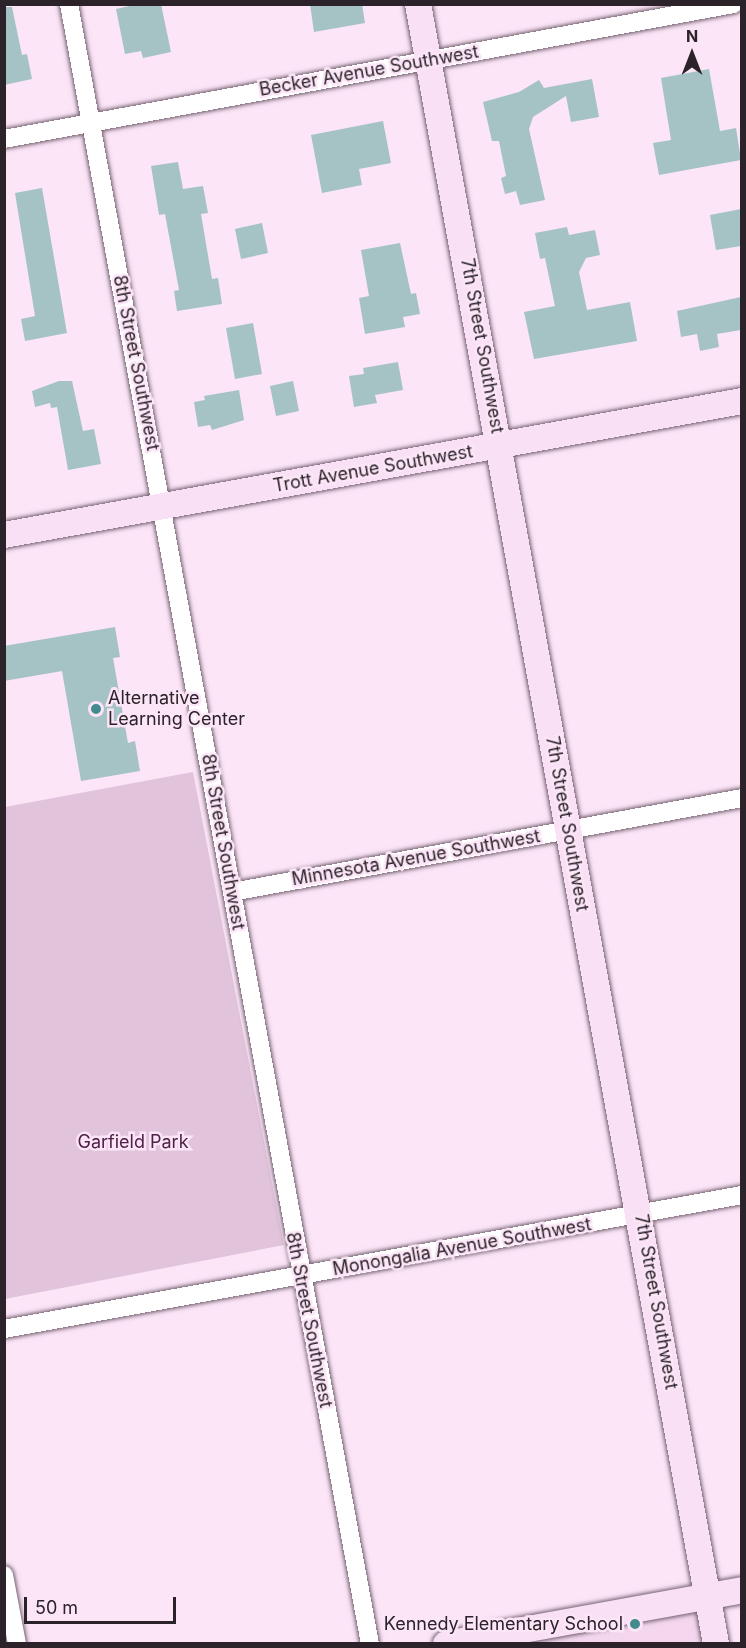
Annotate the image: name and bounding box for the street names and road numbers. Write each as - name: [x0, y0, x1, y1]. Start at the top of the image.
- street label: Becker Avenue Southwest: [258, 41, 480, 101]
- street label: 7th Street Southwest: [456, 257, 508, 435]
- street label: 8th Street Southwest: [108, 273, 164, 453]
- street label: Trott Avenue Southwest: [271, 441, 475, 497]
- street label: 7th Street Southwest: [541, 735, 593, 913]
- street label: 8th Street Southwest: [197, 752, 249, 932]
- street label: Minnesota Avenue Southwest: [290, 825, 542, 891]
- street label: 7th Street Southwest: [630, 1213, 682, 1391]
- street label: Monongalia Avenue Southwest: [331, 1214, 593, 1280]
- street label: 8th Street Southwest: [281, 1230, 337, 1410]

